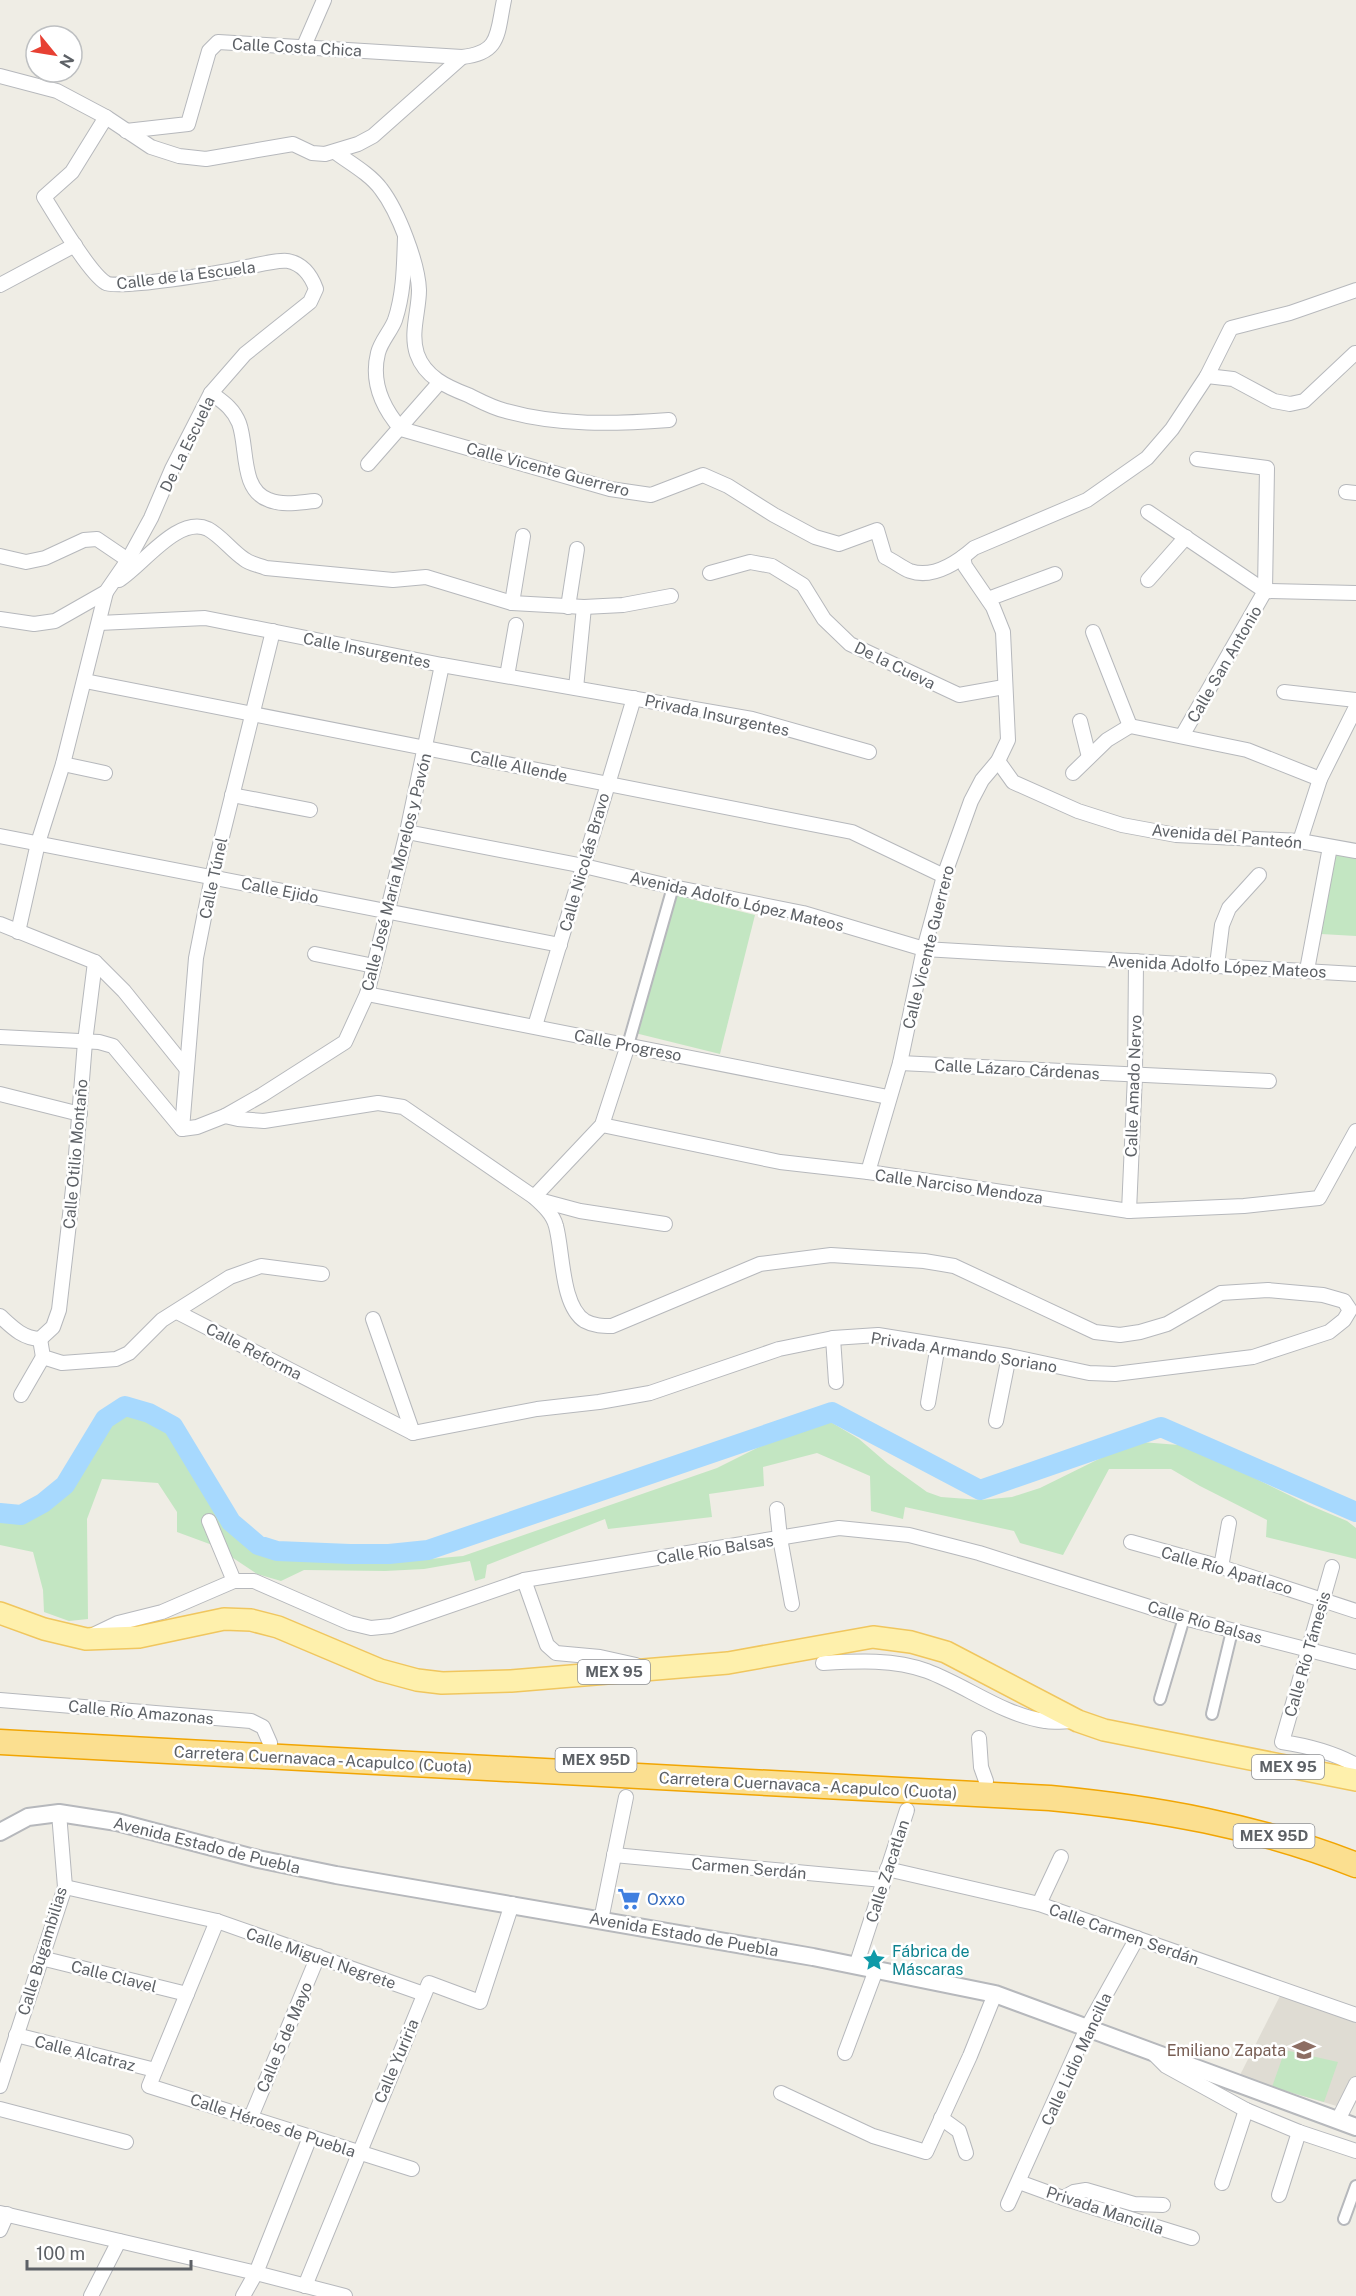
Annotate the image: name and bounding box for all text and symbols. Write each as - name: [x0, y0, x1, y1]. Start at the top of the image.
- north arrow: [24, 24, 84, 84]
- street label: Calle Costa Chica: [232, 35, 362, 60]
- text: N: [55, 51, 78, 71]
- street label: Calle de la Escuela: [116, 258, 257, 293]
- street label: De La Escuela: [156, 393, 219, 495]
- street label: Calle Vicente Guerrero: [464, 439, 632, 500]
- street label: Calle San Antonio: [1183, 602, 1266, 726]
- street label: Calle Insurgentes: [301, 629, 432, 672]
- street label: De la Cueva: [851, 638, 938, 693]
- street label: Privada Insurgentes: [643, 691, 791, 740]
- street label: Calle Allende: [469, 747, 569, 786]
- street label: Calle José María Morelos y Pavón: [358, 751, 435, 993]
- street label: Calle Nicolás Bravo: [556, 791, 613, 934]
- street label: Avenida del Panteón: [1151, 820, 1303, 853]
- street label: Calle Túnel: [196, 835, 231, 921]
- street label: Calle Vicente Guerrero: [899, 863, 958, 1031]
- street label: Avenida Adolfo López Mateos: [628, 868, 846, 935]
- street label: Calle Ejido: [240, 874, 320, 907]
- street label: Avenida Adolfo López Mateos: [1107, 951, 1327, 982]
- street label: Calle Amado Nervo: [1122, 1014, 1145, 1158]
- street label: Calle Progreso: [572, 1026, 683, 1065]
- street label: Calle Lázaro Cárdenas: [934, 1056, 1100, 1083]
- street label: Calle Otilio Montaño: [59, 1078, 92, 1230]
- street label: Calle Narciso Mendoza: [874, 1165, 1044, 1208]
- street label: Calle Reforma: [203, 1319, 305, 1384]
- street label: Privada Armando Soriano: [869, 1328, 1058, 1377]
- street label: Calle Río Balsas: [655, 1531, 775, 1568]
- street label: Calle Río Apatlaco: [1159, 1543, 1295, 1598]
- street label: Calle Río Támesis: [1281, 1589, 1334, 1719]
- street label: Calle Río Balsas: [1145, 1597, 1264, 1648]
- road number: MEX 95: [578, 1660, 650, 1684]
- street label: Calle Río Amazonas: [67, 1697, 214, 1728]
- street label: Carretera Cuernavaca - Acapulco (Cuota): [173, 1742, 473, 1777]
- road number: MEX 95D: [556, 1748, 636, 1772]
- road number: MEX 95: [1252, 1755, 1324, 1779]
- street label: Carretera Cuernavaca - Acapulco (Cuota): [658, 1768, 958, 1803]
- street label: Avenida Estado de Puebla: [112, 1813, 302, 1878]
- street label: Calle Zacatlan: [862, 1817, 913, 1925]
- road number: MEX 95D: [1234, 1824, 1314, 1848]
- street label: Carmen Serdán: [691, 1854, 807, 1883]
- street label: Calle Bugambilias: [14, 1885, 71, 2018]
- supermarket icon: Oxxo: [616, 1886, 642, 1912]
- place label: Oxxo: [647, 1890, 685, 1909]
- street label: Calle Carmen Serdán: [1046, 1900, 1201, 1969]
- street label: Avenida Estado de Puebla: [588, 1908, 780, 1960]
- street label: Calle Miguel Negrete: [243, 1924, 398, 1993]
- place label: Fábrica de Máscaras: [892, 1942, 970, 1979]
- place icon: Fábrica de Máscaras: [861, 1947, 887, 1973]
- street label: Calle Clavel: [69, 1957, 159, 1996]
- street label: Calle 5 de Mayo: [253, 1979, 316, 2095]
- street label: Calle Lidio Mancilla: [1037, 1990, 1116, 2129]
- street label: Calle Yuriria: [370, 2016, 423, 2106]
- street label: Calle Alcatraz: [32, 2032, 138, 2075]
- school or university icon: Emiliano Zapata: [1291, 2037, 1317, 2063]
- place label: Emiliano Zapata: [1167, 2041, 1286, 2060]
- street label: Calle Héroes de Puebla: [188, 2090, 358, 2161]
- street label: Privada Mancilla: [1044, 2183, 1166, 2238]
- scale bar: [27, 2233, 190, 2271]
- text: 100 m: [36, 2243, 85, 2264]

